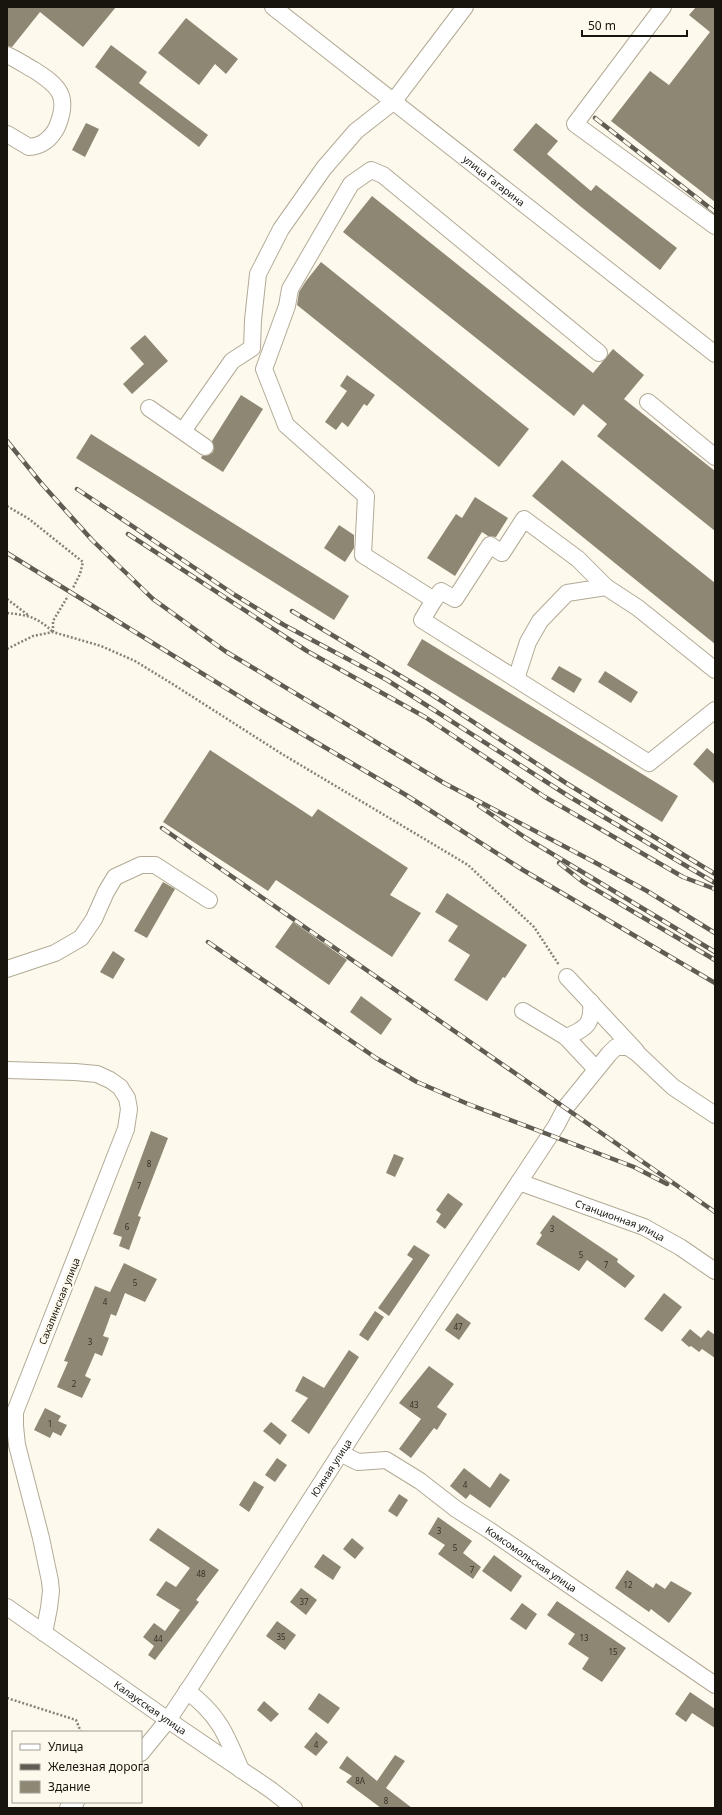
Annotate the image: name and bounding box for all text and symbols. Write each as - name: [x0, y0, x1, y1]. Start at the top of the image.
- scale bar: [582, 12, 687, 38]
- text: 50 m: [588, 17, 616, 34]
- street label: улица Гагарина: [460, 152, 528, 209]
- house number: 8: [147, 1158, 152, 1169]
- house number: 7: [137, 1180, 142, 1191]
- street label: Станционная улица: [573, 1196, 667, 1244]
- house number: 6: [125, 1221, 130, 1232]
- house number: 3: [550, 1223, 555, 1234]
- house number: 5: [579, 1249, 584, 1260]
- street label: Сахалинская улица: [35, 1255, 83, 1347]
- house number: 7: [604, 1259, 609, 1270]
- house number: 5: [133, 1277, 138, 1288]
- house number: 4: [103, 1296, 108, 1307]
- house number: 47: [453, 1321, 463, 1332]
- house number: 3: [88, 1336, 93, 1347]
- house number: 2: [72, 1378, 77, 1389]
- house number: 43: [409, 1399, 419, 1410]
- house number: 1: [48, 1418, 52, 1429]
- street label: Южная улица: [307, 1436, 355, 1499]
- house number: 4: [463, 1479, 468, 1490]
- street label: Комсомольская улица: [483, 1523, 580, 1595]
- house number: 3: [437, 1525, 442, 1536]
- house number: 5: [453, 1542, 458, 1553]
- house number: 7: [470, 1564, 475, 1575]
- house number: 48: [196, 1568, 206, 1579]
- house number: 12: [623, 1579, 633, 1590]
- house number: 37: [299, 1596, 309, 1607]
- house number: 35: [276, 1631, 286, 1642]
- house number: 13: [579, 1632, 589, 1643]
- house number: 44: [153, 1633, 163, 1644]
- house number: 15: [608, 1646, 618, 1657]
- street label: Калаусская улица: [111, 1677, 189, 1738]
- legend: [12, 1731, 142, 1803]
- text: Улица: [48, 1738, 83, 1755]
- house number: 4: [314, 1739, 319, 1750]
- text: Железная дорога: [48, 1758, 150, 1775]
- house number: 8А: [355, 1775, 366, 1786]
- text: Здание: [48, 1778, 91, 1795]
- house number: 8: [384, 1795, 389, 1806]

